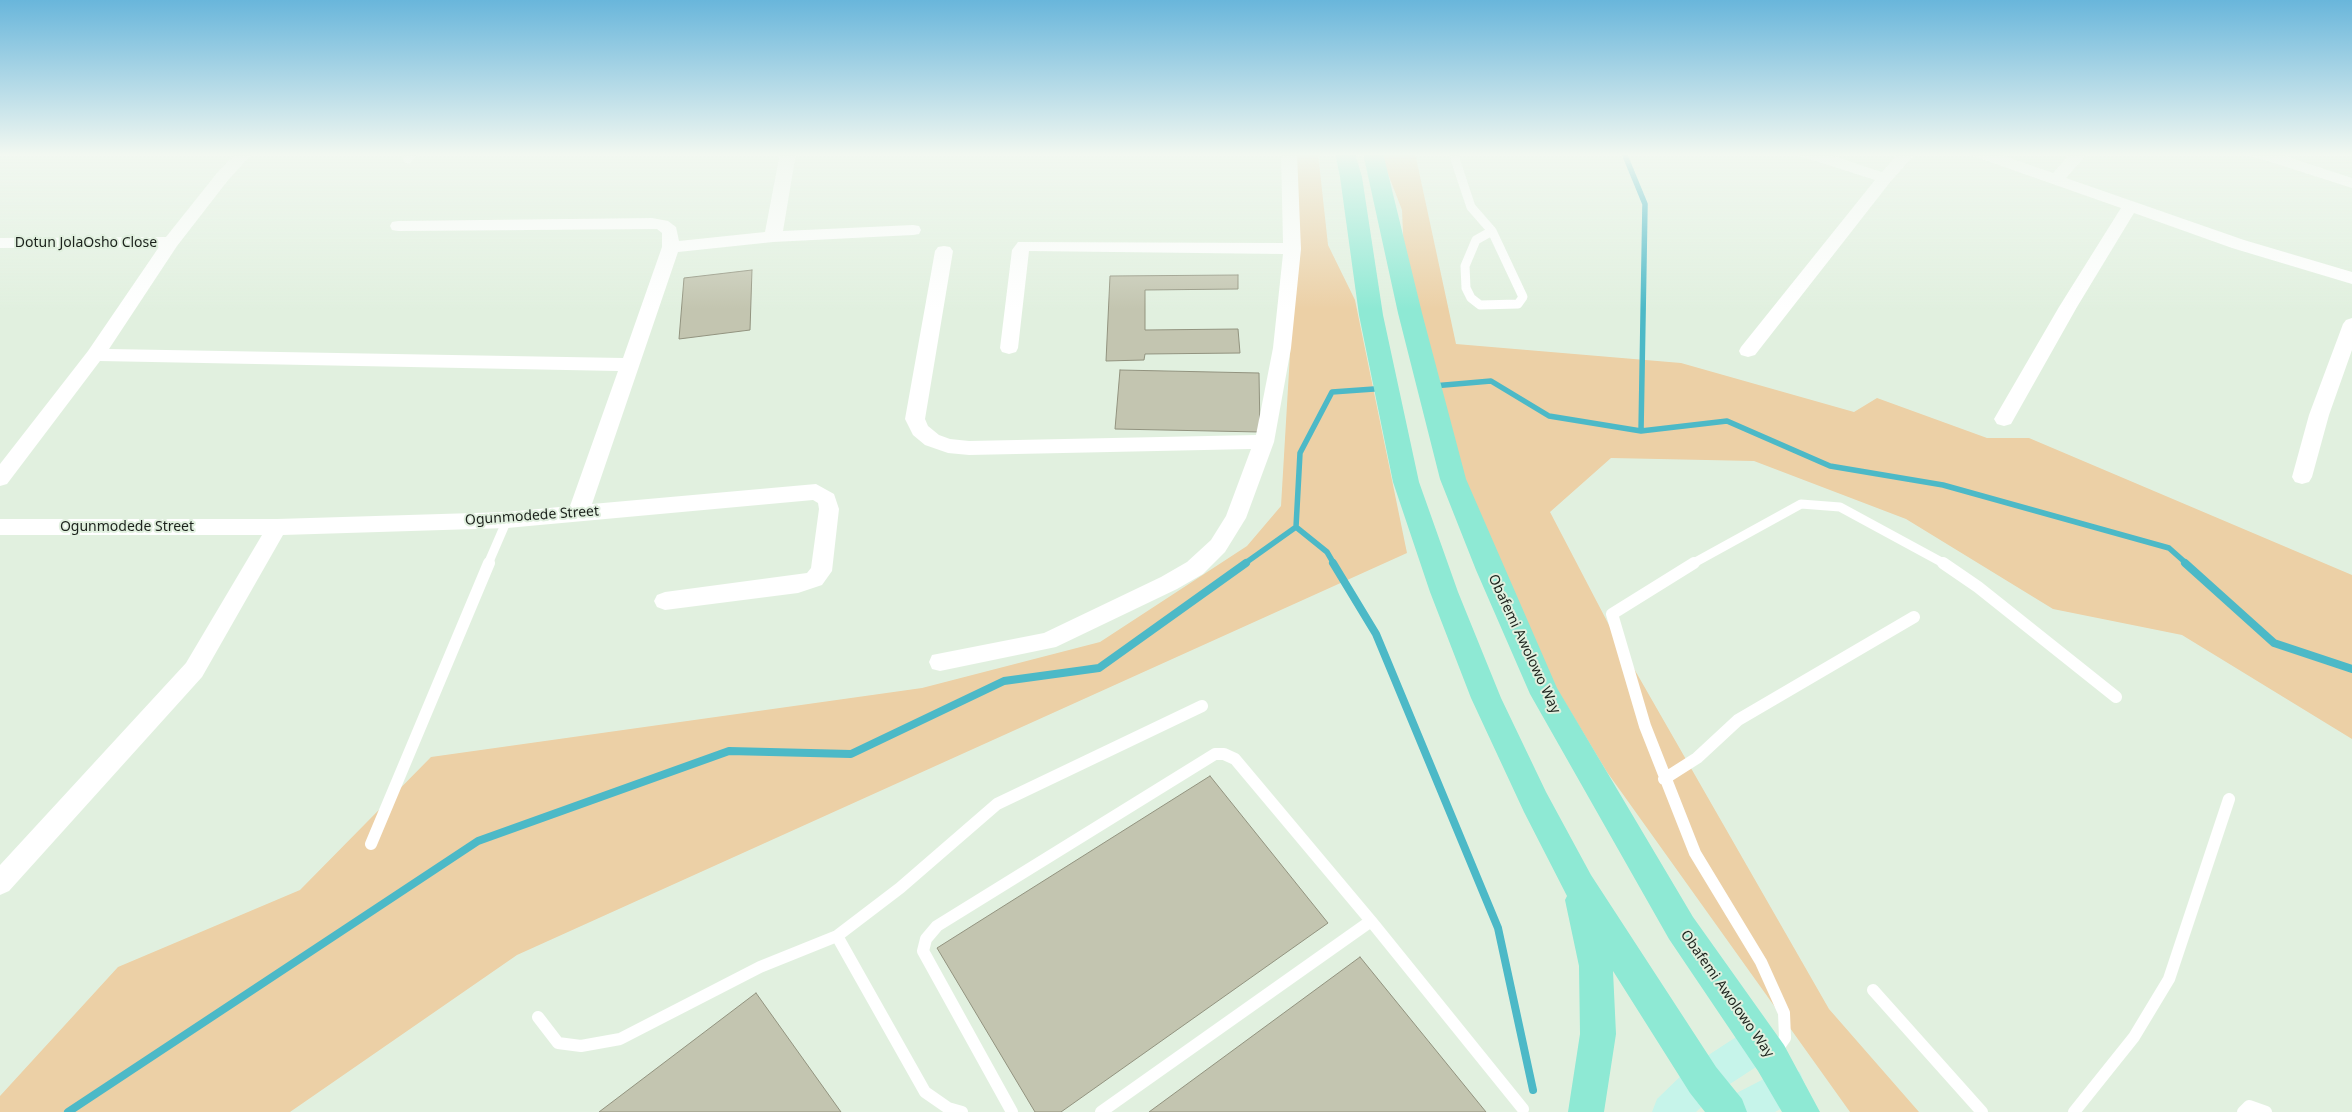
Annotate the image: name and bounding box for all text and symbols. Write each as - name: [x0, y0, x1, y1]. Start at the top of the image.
- street label: Dotun JolaOsho Close: [15, 235, 157, 251]
- street label: Ogunmodede Street: [465, 503, 599, 529]
- street label: Ogunmodede Street: [60, 519, 194, 535]
- street label: Obafemi Awolowo Way: [1484, 572, 1564, 716]
- street label: Obafemi Awolowo Way: [1677, 927, 1777, 1061]

